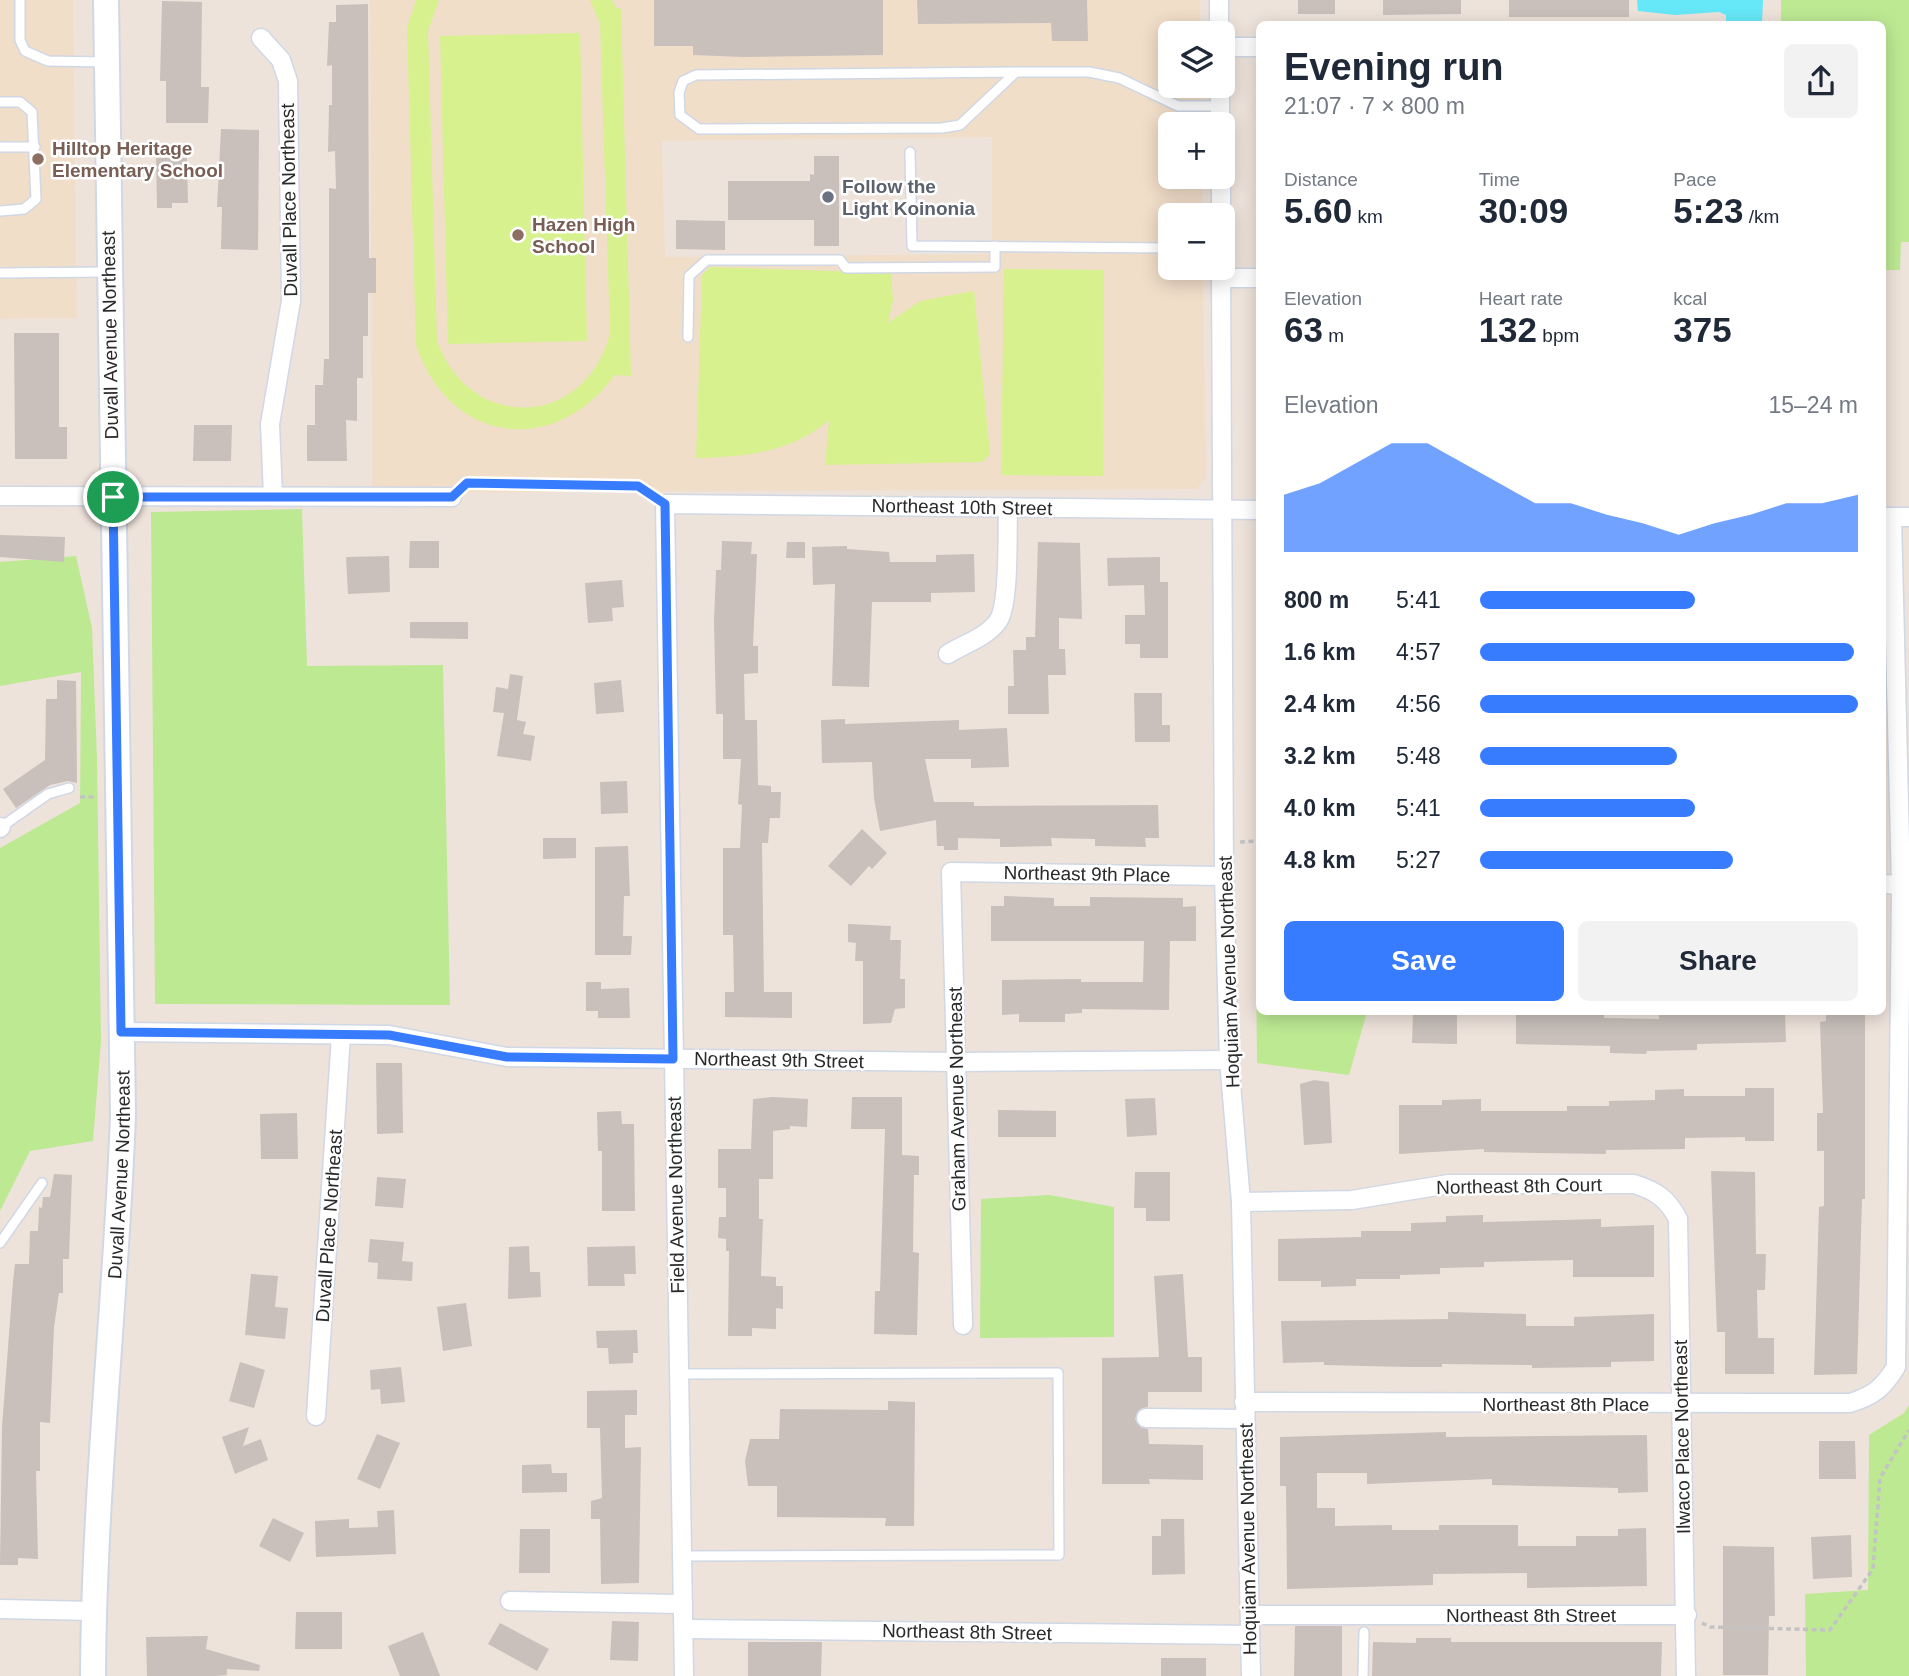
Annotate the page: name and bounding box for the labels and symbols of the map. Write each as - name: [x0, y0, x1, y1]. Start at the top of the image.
- street label: Duvall Place Northeast: [277, 102, 301, 297]
- place label: Hilltop Heritage Elementary School: [52, 138, 223, 181]
- marker: Hilltop Heritage Elementary School: [30, 151, 46, 167]
- place label: Follow the Light Koinonia: [842, 176, 975, 219]
- marker: Follow the Light Koinonia: [820, 189, 836, 205]
- place label: Hazen High School: [532, 214, 635, 257]
- marker: Hazen High School: [510, 227, 526, 243]
- street label: Duvall Avenue Northeast: [98, 230, 122, 440]
- pin: [83, 467, 143, 527]
- street label: Northeast 10th Street: [872, 495, 1053, 519]
- street label: Hoquiam Avenue Northeast: [1214, 855, 1244, 1088]
- street label: Northeast 9th Place: [1003, 862, 1171, 886]
- street label: Graham Avenue Northeast: [945, 986, 969, 1211]
- street label: Northeast 9th Street: [694, 1048, 865, 1072]
- street label: Duvall Avenue Northeast: [103, 1070, 134, 1280]
- street label: Field Avenue Northeast: [664, 1096, 688, 1294]
- street label: Duvall Place Northeast: [312, 1128, 346, 1323]
- street label: Northeast 8th Court: [1436, 1174, 1603, 1198]
- street label: Ilwaco Place Northeast: [1670, 1339, 1694, 1534]
- street label: Northeast 8th Place: [1483, 1394, 1649, 1415]
- street label: Hoquiam Avenue Northeast: [1235, 1422, 1261, 1655]
- street label: Northeast 8th Street: [1446, 1605, 1617, 1626]
- street label: Northeast 8th Street: [882, 1620, 1053, 1644]

